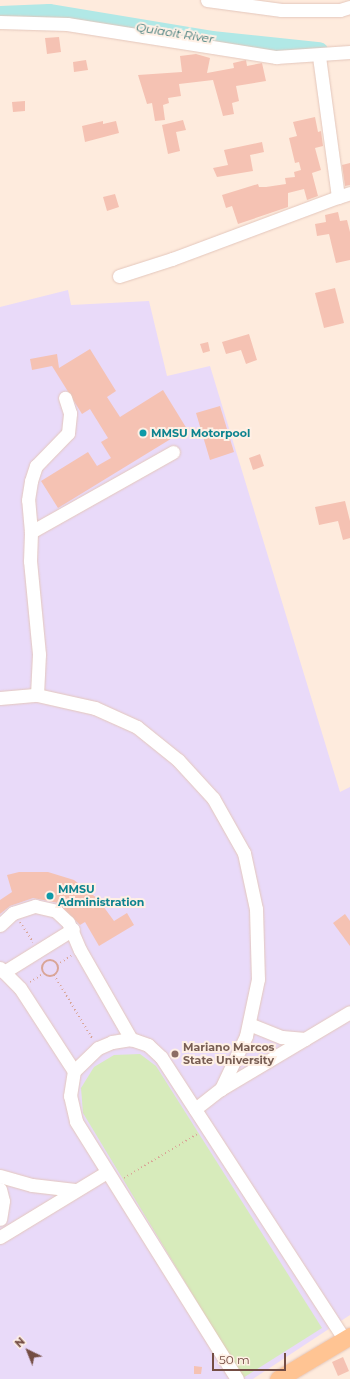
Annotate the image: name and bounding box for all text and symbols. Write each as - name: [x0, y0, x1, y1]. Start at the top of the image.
- water label: Quiaoit River: [135, 20, 215, 46]
- place label: MMSU Motorpool: [151, 426, 250, 440]
- marker: MMSU Motorpool: [138, 428, 148, 438]
- place label: MMSU Administration: [58, 883, 144, 909]
- marker: MMSU Administration: [45, 891, 55, 901]
- place label: Mariano Marcos State University: [183, 1041, 274, 1067]
- marker: Mariano Marcos State University: [170, 1049, 180, 1059]
- north arrow: [8, 1331, 48, 1371]
- text: N: [12, 1334, 28, 1350]
- scale bar: [214, 1345, 288, 1371]
- text: 50 m: [219, 1352, 250, 1367]

